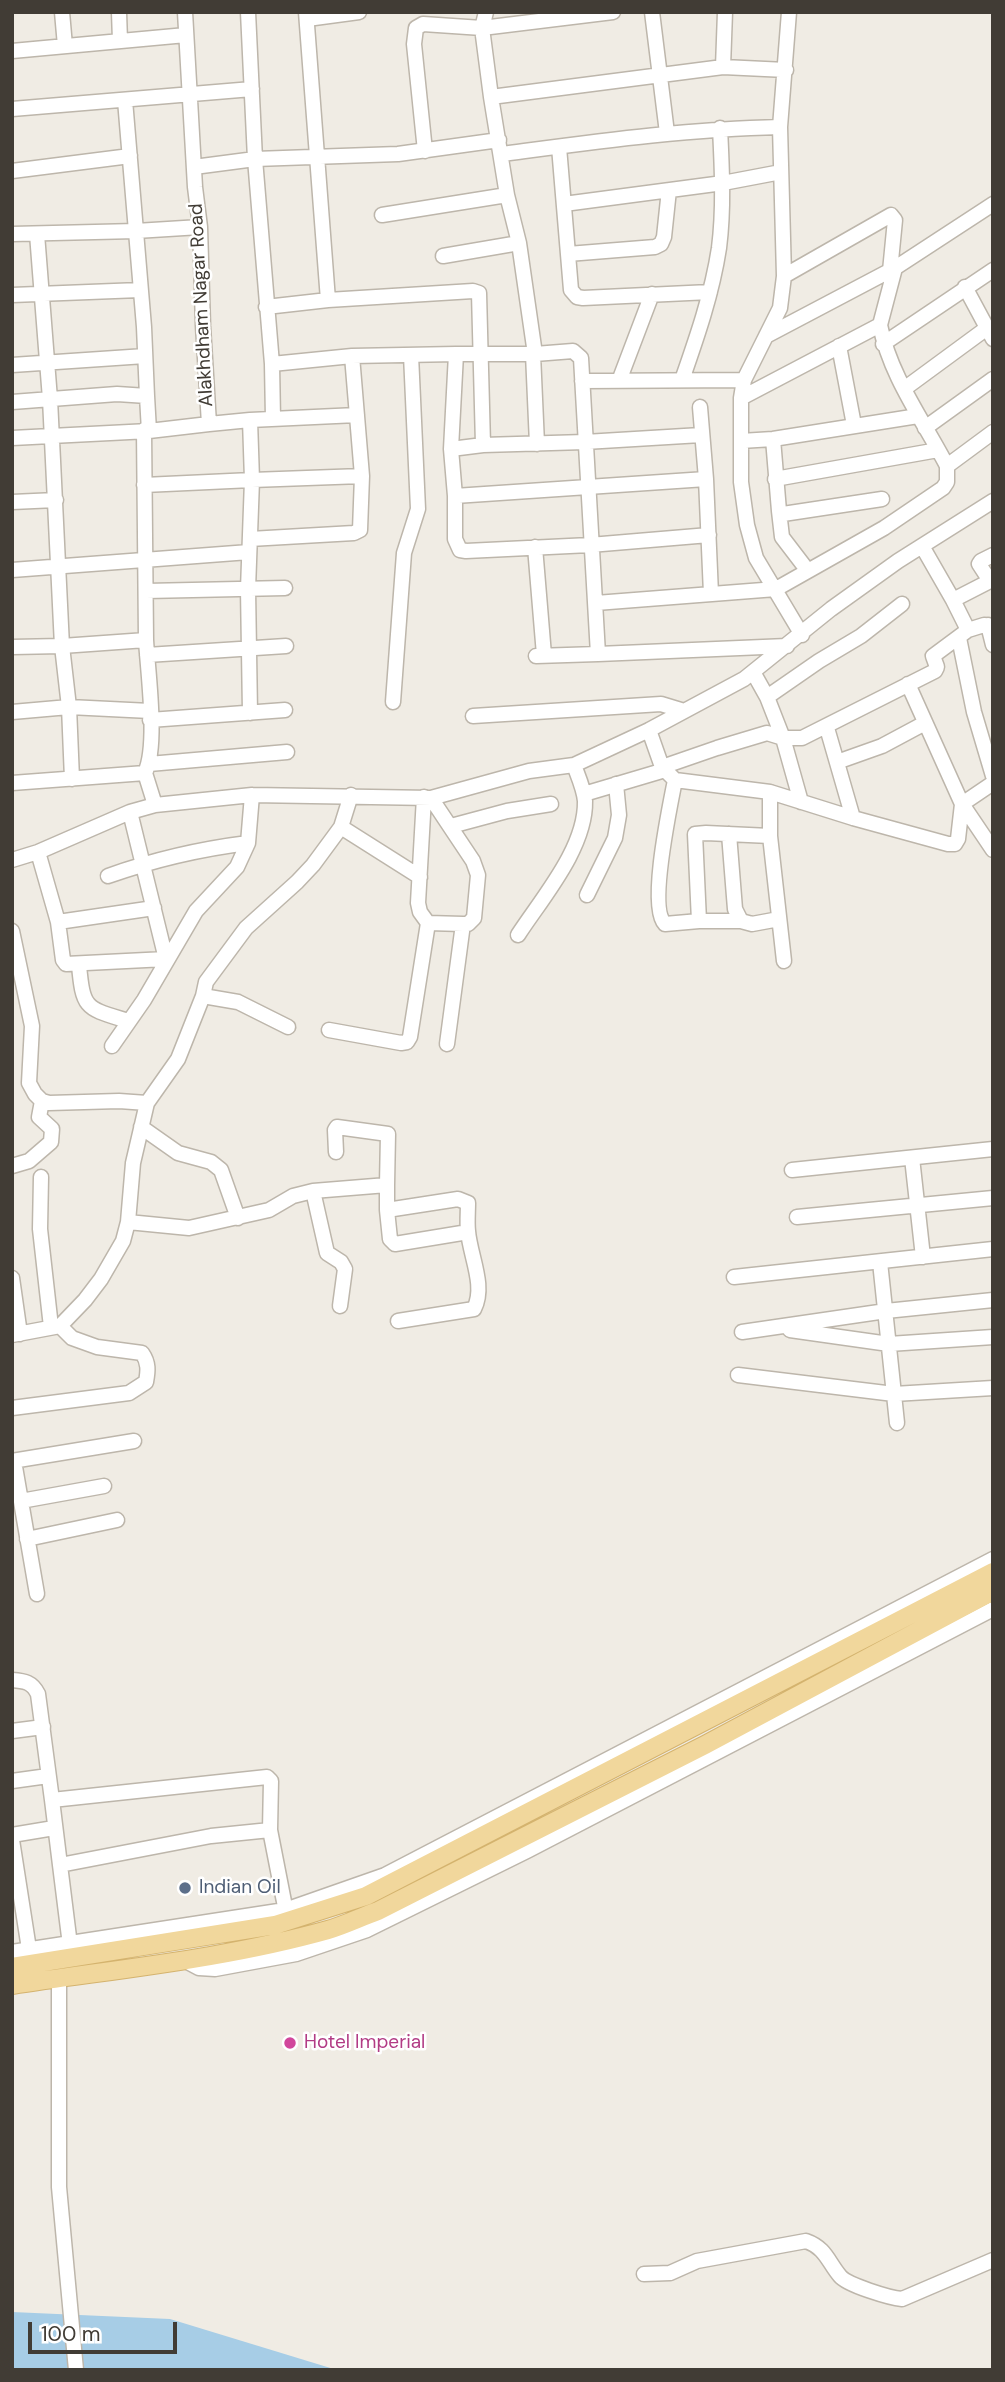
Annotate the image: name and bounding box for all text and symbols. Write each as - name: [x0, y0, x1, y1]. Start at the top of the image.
- street label: Alakhdham Nagar Road: [185, 203, 219, 407]
- place label: Indian Oil: [199, 1877, 281, 1899]
- marker: Indian Oil: [177, 1880, 193, 1896]
- place label: Hotel Imperial: [304, 2032, 425, 2054]
- marker: Hotel Imperial: [282, 2035, 298, 2051]
- scale bar: [32, 2308, 180, 2352]
- text: 100 m: [41, 2320, 101, 2348]

